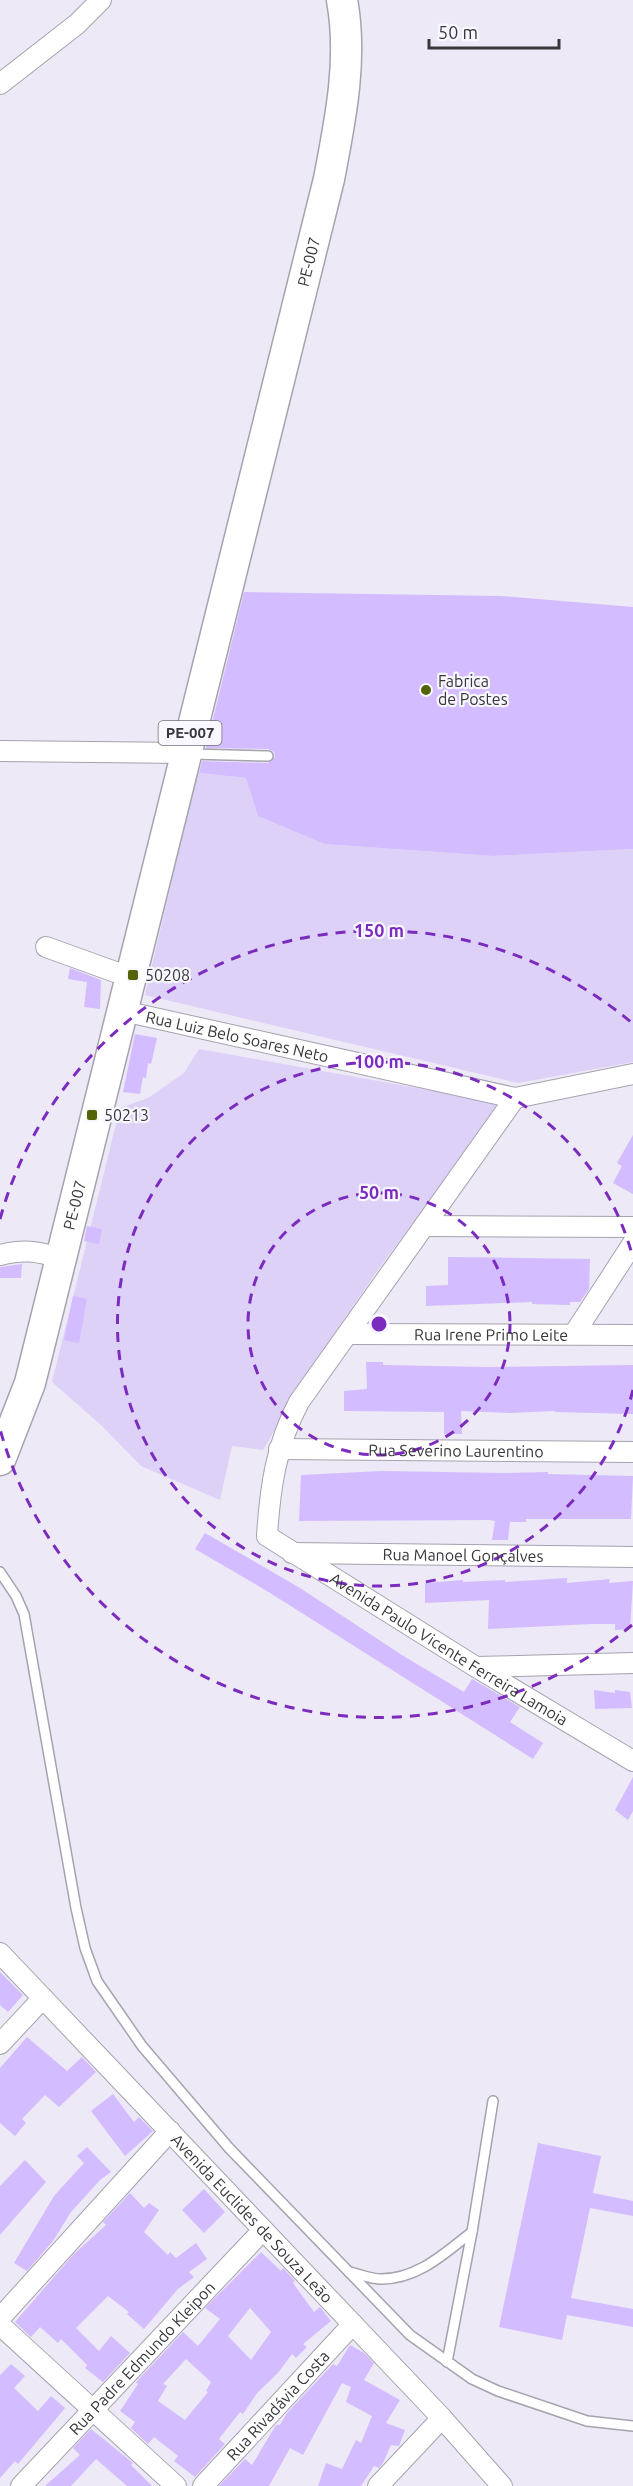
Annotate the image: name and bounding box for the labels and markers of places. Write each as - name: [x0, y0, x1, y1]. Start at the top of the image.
- place label: Fabrica de Postes: [438, 672, 508, 708]
- marker: Fabrica de Postes: [419, 683, 433, 697]
- place label: 50208: [145, 966, 190, 984]
- marker: 50208: [126, 968, 140, 982]
- place label: 50213: [104, 1106, 149, 1124]
- marker: 50213: [85, 1108, 99, 1122]
- centre of rings: [369, 1314, 389, 1334]

